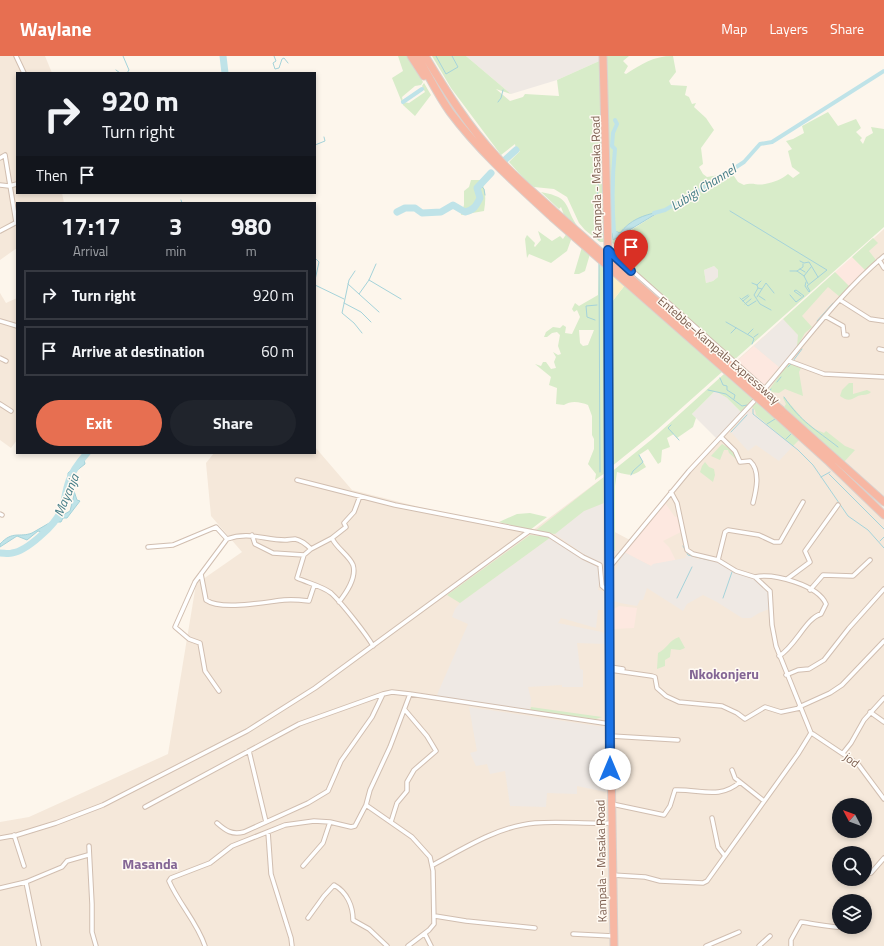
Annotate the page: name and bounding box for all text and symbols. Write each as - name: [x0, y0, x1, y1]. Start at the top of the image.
- text: Waylane: [20, 14, 92, 43]
- text: Map: [721, 18, 747, 39]
- text: Layers: [769, 18, 808, 39]
- text: Share: [830, 18, 864, 39]
- text: 920 m: [102, 79, 179, 122]
- icon: right: [36, 88, 88, 140]
- street label: Kampala - Masaka Road: [585, 116, 607, 238]
- text: Turn right: [102, 118, 175, 145]
- water label: Lubigi Channel: [666, 158, 742, 215]
- text: Then: [36, 164, 68, 187]
- icon: arrive: [76, 164, 98, 186]
- text: 17:17: [61, 208, 121, 244]
- text: 3: [169, 208, 183, 244]
- text: 980: [231, 208, 271, 244]
- pin: [614, 230, 648, 271]
- icon: arrive: [620, 236, 642, 258]
- text: Arrival: [73, 241, 108, 261]
- text: min: [165, 241, 186, 261]
- text: m: [246, 241, 257, 261]
- icon: right: [38, 284, 60, 306]
- text: Turn right: [72, 284, 136, 307]
- text: 920 m: [253, 284, 294, 307]
- street label: Entebbe–Kampala Expressway: [654, 291, 784, 409]
- icon: arrive: [38, 340, 60, 362]
- text: Arrive at destination: [72, 340, 205, 363]
- text: 60 m: [261, 340, 294, 363]
- button: Exit: [36, 400, 162, 446]
- button: Share: [170, 400, 296, 446]
- water label: Mayanja: [48, 469, 84, 519]
- district label: Nkokonjeru: [689, 663, 759, 684]
- street label: jod: [839, 747, 864, 772]
- position arrow: [589, 748, 631, 790]
- north arrow: [832, 798, 872, 838]
- map controls: [832, 798, 872, 934]
- street label: Kampala - Masaka Road: [590, 800, 612, 922]
- button: search: [832, 846, 872, 886]
- district label: Masanda: [122, 853, 178, 874]
- button: layers: [832, 894, 872, 934]

